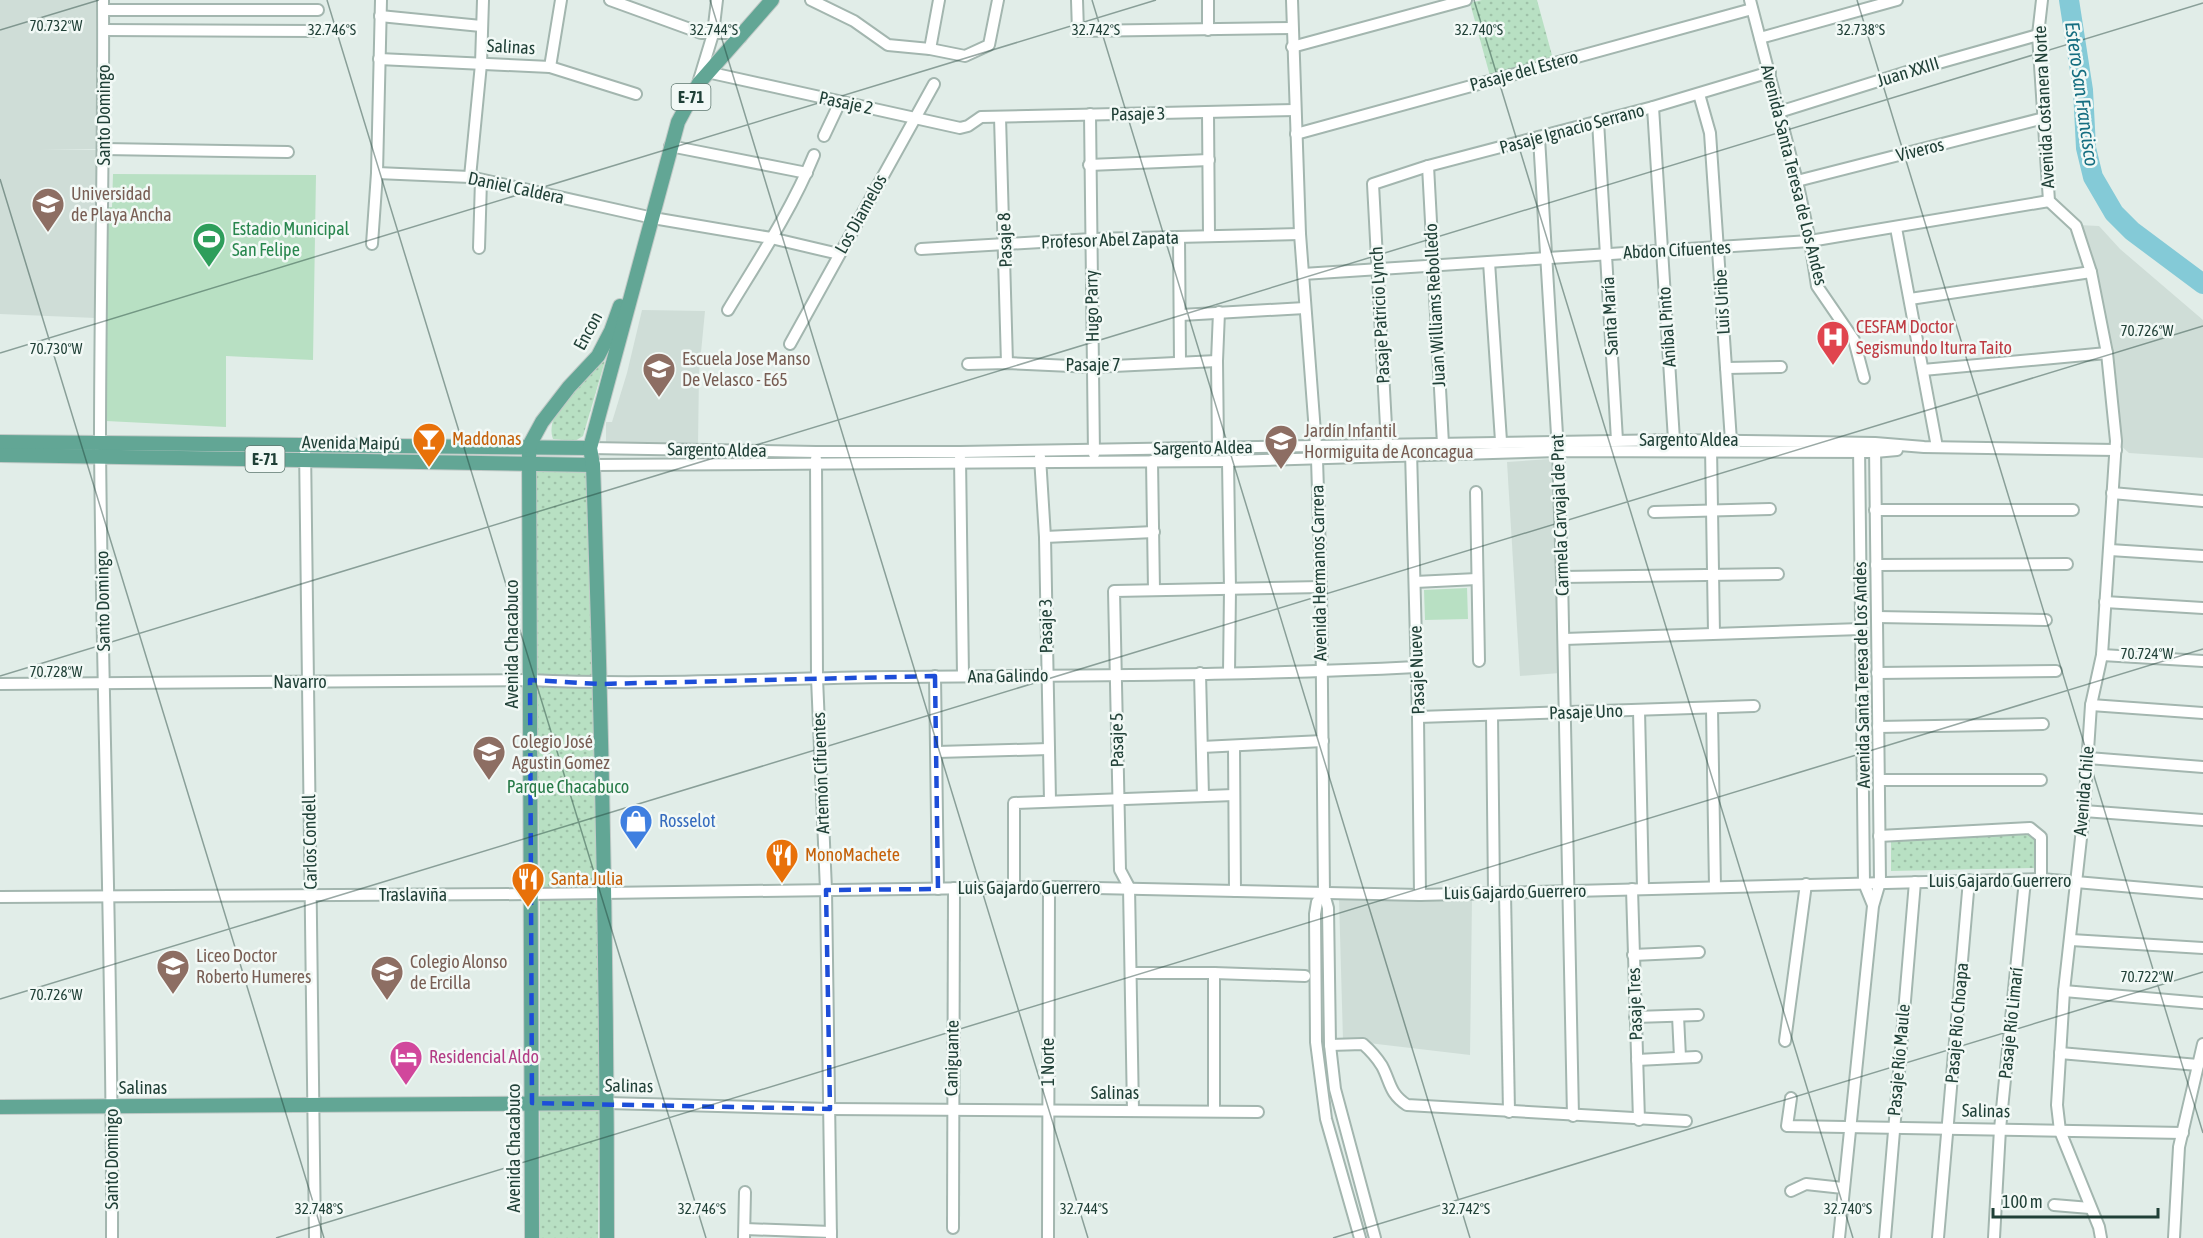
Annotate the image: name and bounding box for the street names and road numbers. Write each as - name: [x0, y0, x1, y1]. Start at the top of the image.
- street label: Avenida Costanera Norte: [2029, 25, 2058, 189]
- street label: Salinas: [486, 35, 536, 58]
- street label: Pasaje del Estero: [1467, 46, 1580, 95]
- street label: Juan XXIII: [1874, 52, 1942, 91]
- street label: Avenida Santa Teresa de Los Andes: [1757, 62, 1832, 287]
- street label: Santo Domingo: [93, 65, 114, 165]
- road number: E-71: [672, 84, 710, 110]
- street label: Pasaje 2: [817, 87, 875, 118]
- street label: Pasaje Ignacio Serrano: [1497, 99, 1647, 158]
- street label: Pasaje 3: [1110, 103, 1166, 124]
- street label: Viveros: [1894, 133, 1946, 166]
- street label: Daniel Caldera: [466, 167, 566, 208]
- street label: Los Diamelos: [830, 170, 891, 257]
- street label: Pasaje 8: [993, 212, 1016, 268]
- street label: Juan Williams Rebolledo: [1420, 223, 1449, 387]
- street label: Profesor Abel Zapata: [1041, 227, 1179, 252]
- street label: Abdon Cifuentes: [1623, 236, 1731, 263]
- street label: Pasaje Patricio Lynch: [1365, 246, 1394, 384]
- street label: Luis Uribe: [1709, 269, 1734, 335]
- street label: Hugo Parry: [1080, 270, 1103, 342]
- street label: Santa María: [1597, 276, 1622, 356]
- street label: Aníbal Pinto: [1653, 286, 1680, 368]
- street label: Encon: [569, 308, 606, 353]
- street label: Pasaje 7: [1066, 354, 1120, 375]
- street label: Sargento Aldea: [1639, 429, 1739, 450]
- street label: Avenida Maipú: [302, 431, 400, 454]
- street label: Carmela Carvajal de Prat: [1546, 434, 1573, 596]
- street label: Sargento Aldea: [1153, 436, 1253, 459]
- street label: Sargento Aldea: [667, 438, 767, 461]
- road number: E-71: [246, 446, 284, 472]
- street label: Avenida Hermanos Carrera: [1306, 485, 1331, 661]
- street label: Santo Domingo: [91, 550, 114, 652]
- street label: Avenida Santa Teresa de Los Andes: [1849, 561, 1874, 789]
- street label: Avenida Chacabuco: [501, 579, 522, 709]
- street label: Pasaje 3: [1035, 598, 1056, 654]
- street label: Pasaje Nueve: [1404, 625, 1429, 715]
- street label: Ana Galindo: [967, 664, 1049, 687]
- street label: Navarro: [273, 671, 327, 692]
- street label: Pasaje Uno: [1549, 700, 1623, 723]
- street label: Artemón Cifuentes: [808, 712, 833, 834]
- street label: Pasaje 5: [1106, 712, 1127, 768]
- street label: Avenida Chile: [2069, 745, 2098, 837]
- street label: Carlos Condell: [298, 794, 321, 890]
- street label: Luis Gajardo Guerrero: [1929, 870, 2071, 891]
- street label: Luis Gajardo Guerrero: [958, 877, 1100, 898]
- street label: Luis Gajardo Guerrero: [1443, 880, 1587, 903]
- street label: Traslaviña: [379, 884, 447, 905]
- street label: Pasaje Río Choapa: [1941, 962, 1972, 1084]
- street label: Pasaje Río Limarí: [1994, 966, 2027, 1080]
- street label: Pasaje Tres: [1623, 967, 1646, 1041]
- street label: Pasaje Río Maule: [1883, 1003, 1914, 1117]
- street label: Caniguante: [940, 1020, 963, 1096]
- street label: 1 Norte: [1037, 1038, 1058, 1086]
- street label: Salinas: [605, 1075, 653, 1096]
- street label: Salinas: [119, 1077, 167, 1098]
- street label: Salinas: [1091, 1082, 1139, 1103]
- street label: Avenida Chacabuco: [503, 1083, 524, 1213]
- street label: Salinas: [1962, 1100, 2010, 1121]
- street label: Santo Domingo: [101, 1109, 122, 1209]

